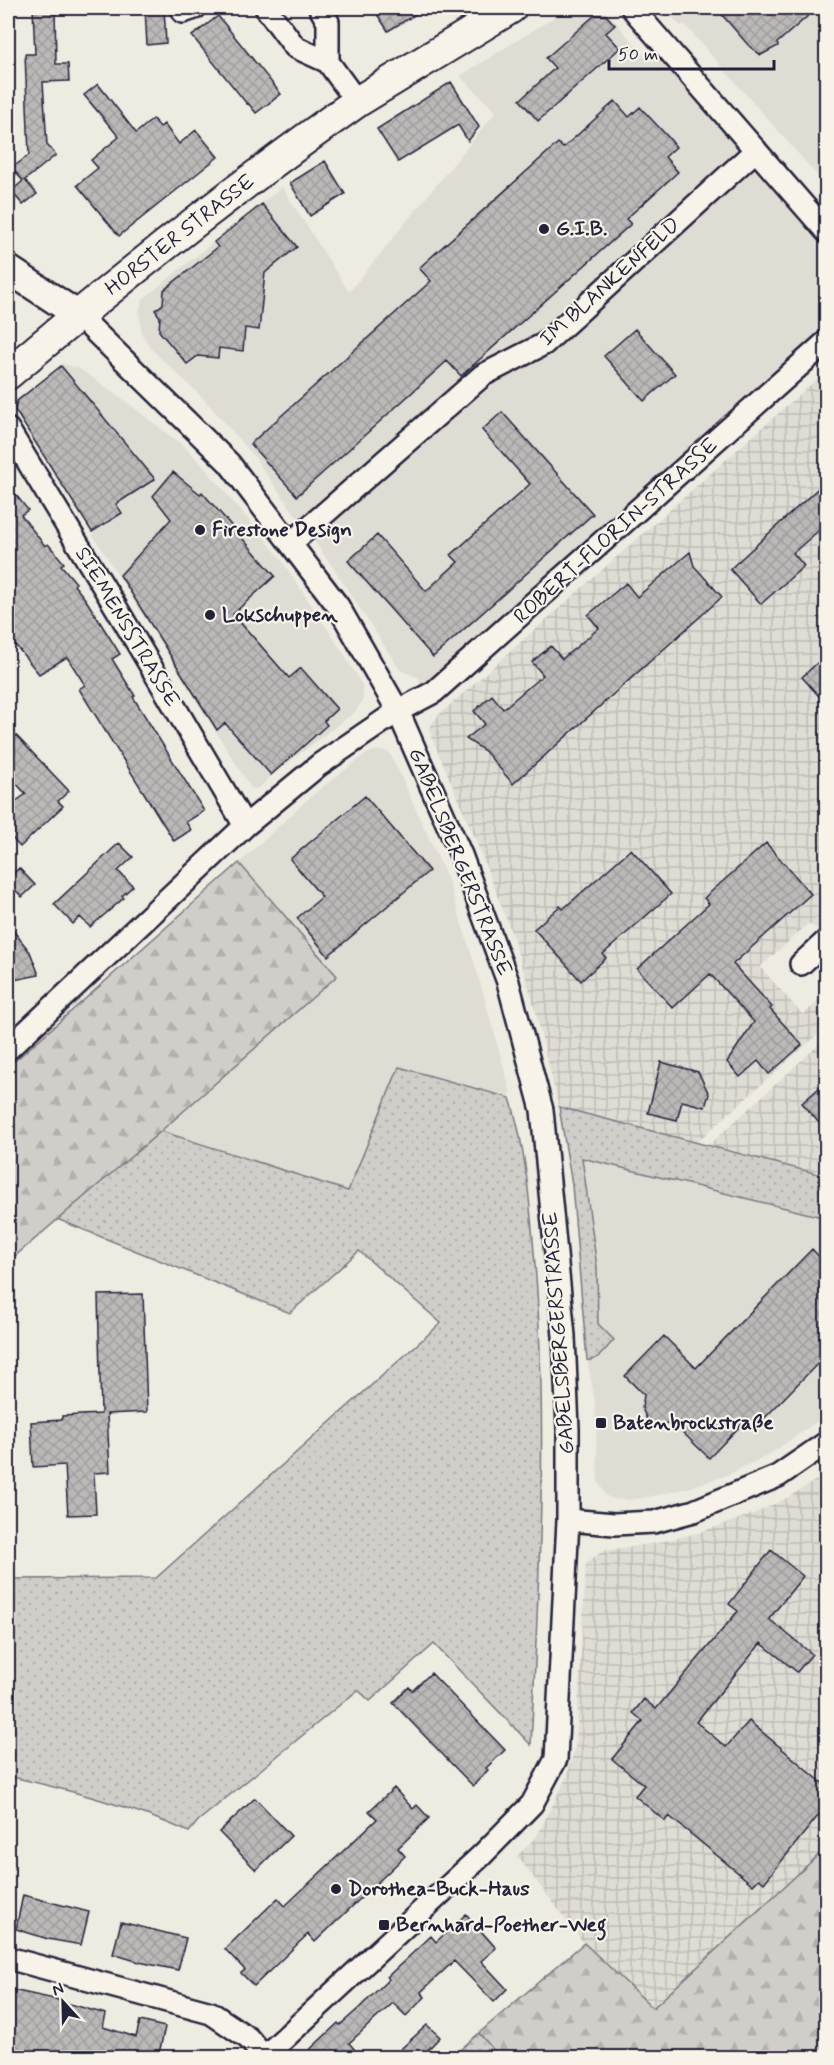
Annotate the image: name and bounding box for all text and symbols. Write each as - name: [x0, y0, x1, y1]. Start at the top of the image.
- scale bar: [609, 33, 774, 71]
- text: 50 m: [618, 43, 658, 67]
- street label: HORSTER STRASSE: [99, 168, 261, 302]
- street label: IM BLANKENFELD: [534, 211, 686, 353]
- place label: G.I.B.: [556, 215, 607, 243]
- marker: G.I.B.: [537, 222, 551, 236]
- street label: ROBERT-FLORIN-STRASSE: [508, 432, 724, 630]
- place label: Firestone Design: [212, 516, 352, 544]
- marker: Firestone Design: [193, 523, 207, 537]
- street label: SIEMENSSTRASSE: [68, 542, 186, 712]
- place label: Lokschuppen: [222, 601, 338, 629]
- marker: Lokschuppen: [203, 608, 217, 622]
- street label: GABELSBERGERSTRASSE: [401, 744, 519, 980]
- street label: GABELSBERGERSTRASSE: [537, 1210, 581, 1455]
- place label: Batenbrockstraße: [613, 1409, 774, 1437]
- marker: Batenbrockstraße: [594, 1416, 608, 1430]
- place label: Dorothea-Buck-Haus: [348, 1875, 530, 1903]
- marker: Dorothea-Buck-Haus: [329, 1882, 343, 1896]
- place label: Bernhard-Poether-Weg: [396, 1911, 607, 1941]
- marker: Bernhard-Poether-Weg: [377, 1918, 391, 1932]
- north arrow: [33, 1972, 93, 2032]
- text: N: [49, 1978, 67, 2001]

